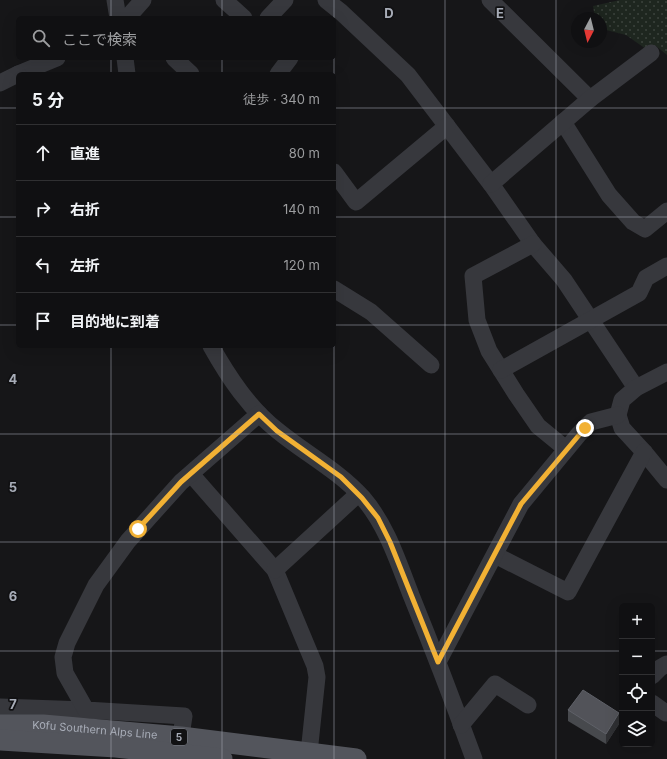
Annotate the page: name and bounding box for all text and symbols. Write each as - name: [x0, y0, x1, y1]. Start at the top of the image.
- text: D: [384, 5, 394, 21]
- text: E: [496, 5, 504, 21]
- north arrow: [571, 12, 607, 48]
- search box: [16, 16, 336, 60]
- icon: search: [30, 27, 52, 49]
- text: ここで検索: [62, 30, 137, 49]
- text: 5 分: [32, 90, 64, 110]
- text: 徒歩 · 340 m: [243, 91, 320, 107]
- icon: ahead: [32, 142, 54, 164]
- text: 直進: [70, 144, 100, 163]
- text: 80 m: [289, 145, 320, 161]
- icon: right: [32, 198, 54, 220]
- text: 右折: [70, 200, 100, 219]
- text: 140 m: [283, 201, 320, 217]
- icon: left: [32, 254, 54, 276]
- text: 左折: [70, 256, 100, 275]
- text: 120 m: [284, 257, 320, 273]
- icon: arrive: [32, 310, 54, 332]
- text: 目的地に到着: [70, 312, 160, 331]
- text: 4: [9, 371, 18, 387]
- route end: [576, 419, 594, 437]
- text: 5: [9, 479, 17, 495]
- route start: [129, 520, 147, 538]
- text: 6: [9, 588, 17, 604]
- map controls: [619, 603, 655, 747]
- button: +: [619, 603, 655, 639]
- button: −: [619, 639, 655, 675]
- button: locate: [619, 675, 655, 711]
- text: 7: [9, 696, 17, 712]
- button: layers: [619, 711, 655, 747]
- street label: Kofu Southern Alps Line: [32, 718, 158, 742]
- road number: 5: [171, 729, 187, 745]

